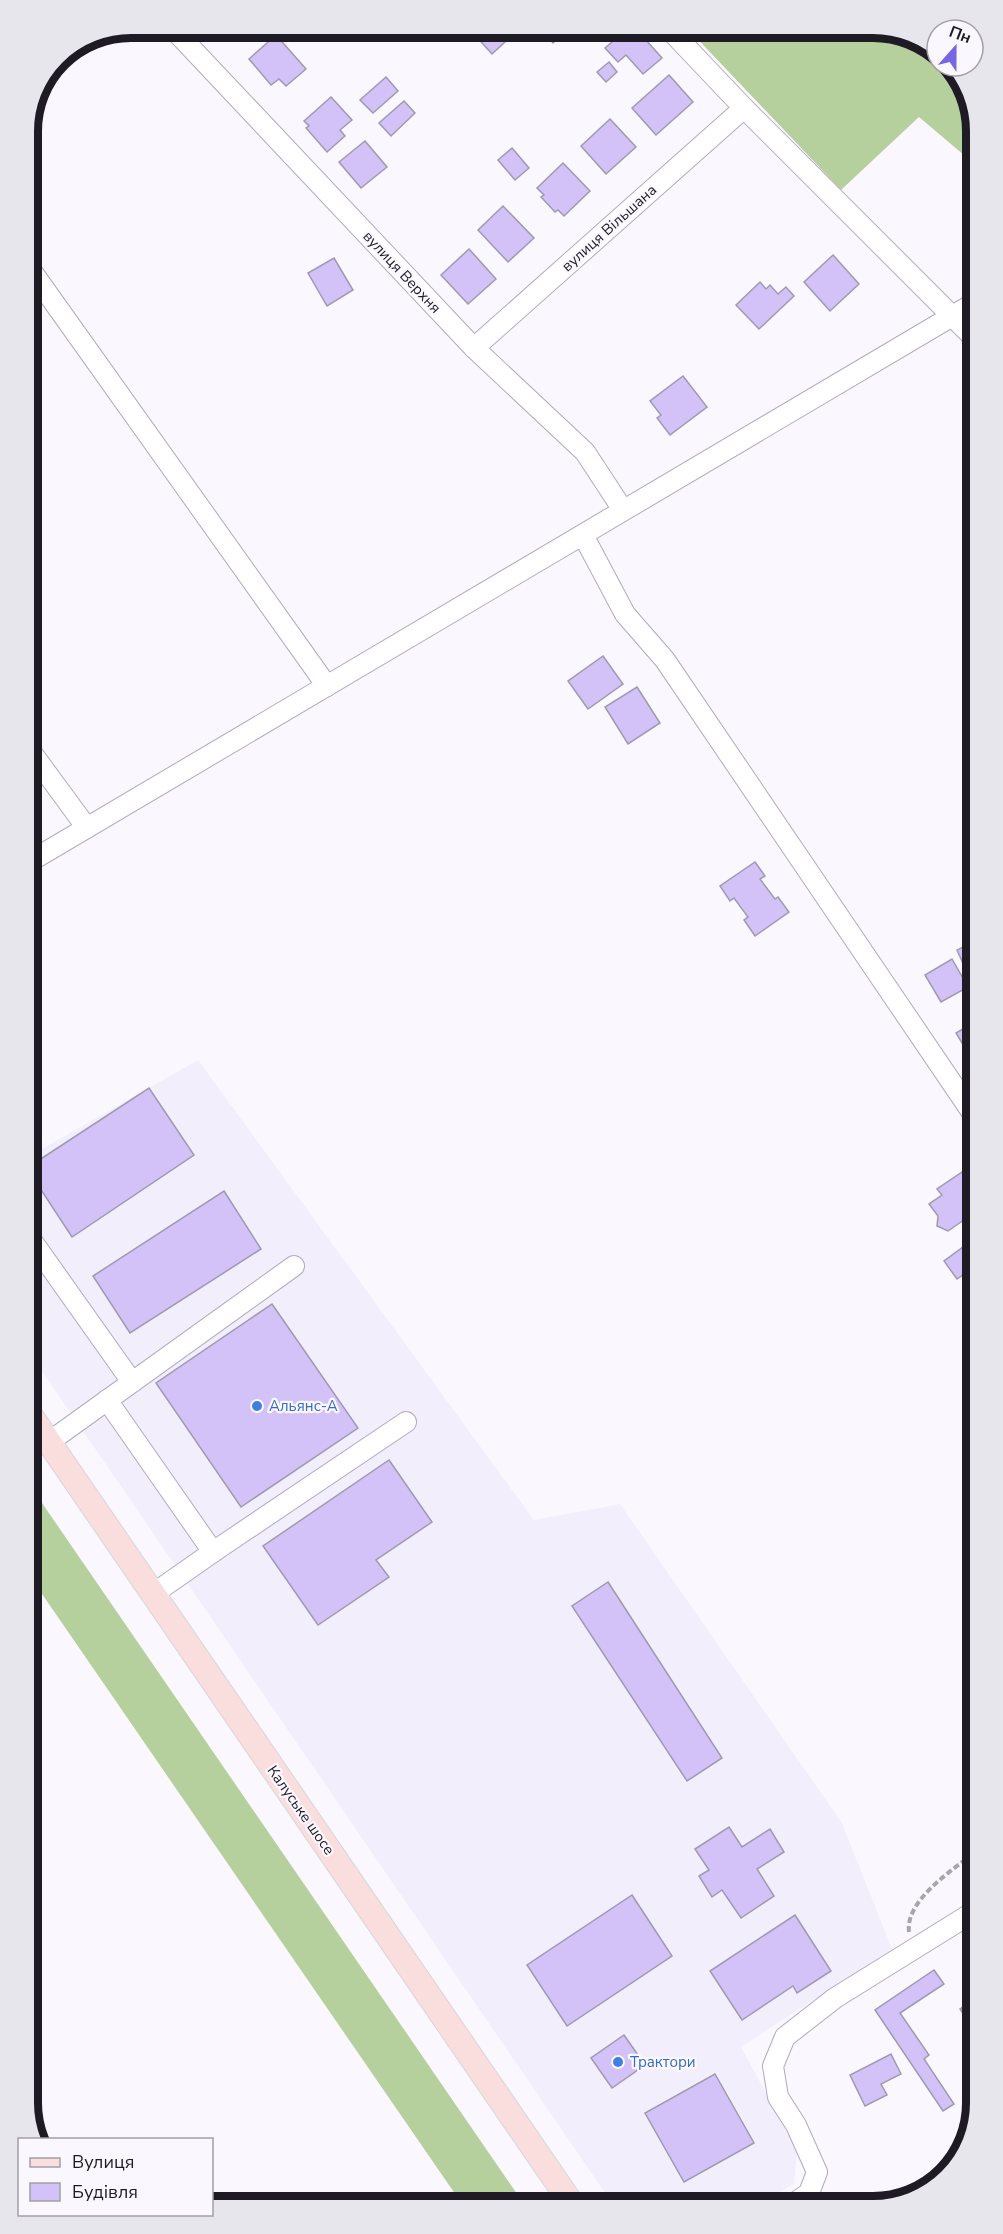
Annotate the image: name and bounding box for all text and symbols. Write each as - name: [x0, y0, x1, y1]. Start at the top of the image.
- north arrow: [925, 18, 985, 78]
- text: Пн: [946, 21, 974, 49]
- street label: вулиця Вільшана: [557, 180, 661, 276]
- street label: вулиця Верхня: [359, 226, 445, 318]
- place label: Альянс-А: [269, 1396, 338, 1416]
- marker: Альянс-А: [250, 1399, 264, 1413]
- street label: Калуське шосе: [263, 1761, 339, 1859]
- place label: Трактори: [630, 2052, 696, 2072]
- marker: Трактори: [611, 2055, 625, 2069]
- legend: [18, 2138, 213, 2216]
- text: Вулиця: [72, 2150, 134, 2174]
- text: Будівля: [72, 2180, 138, 2204]

